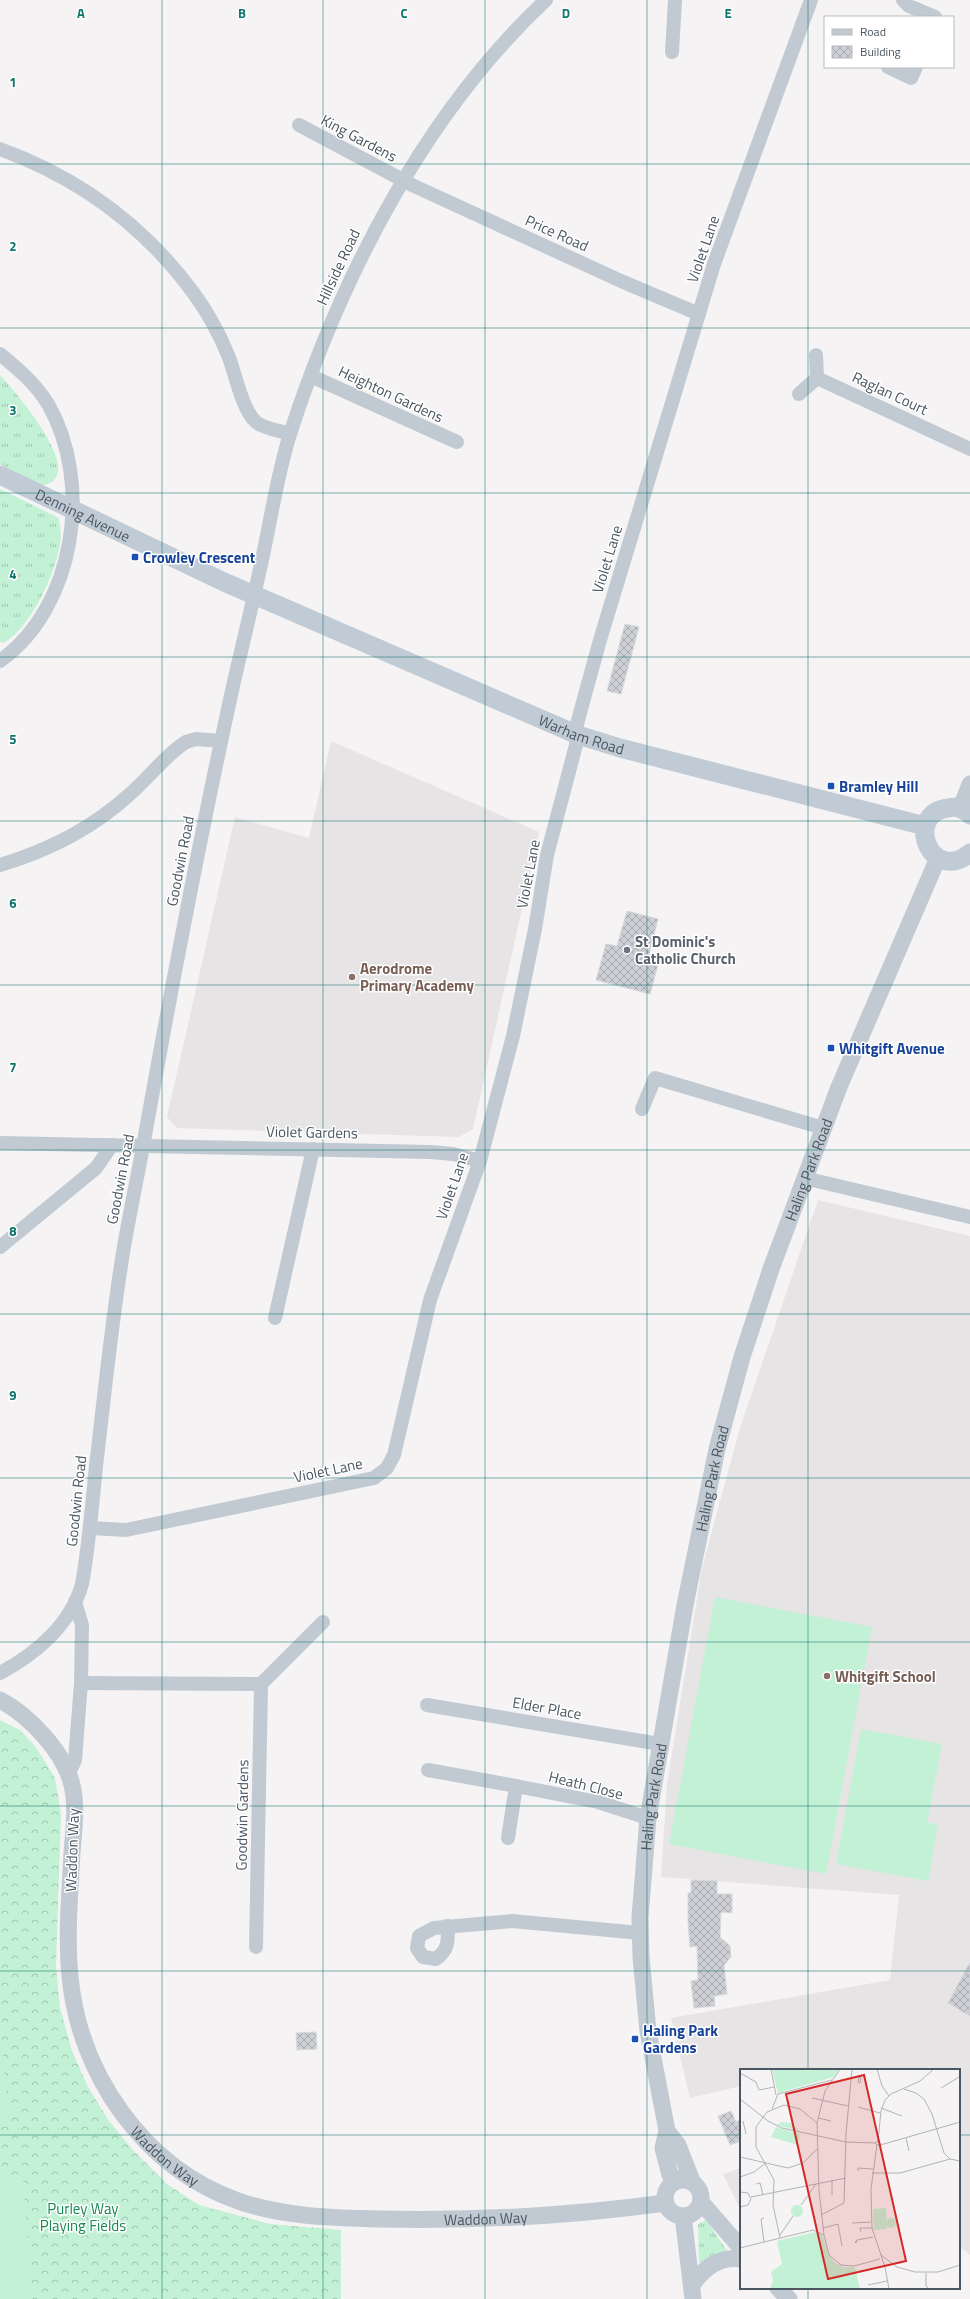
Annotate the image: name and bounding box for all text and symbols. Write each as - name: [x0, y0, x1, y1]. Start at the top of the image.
- text: A: [77, 3, 85, 23]
- text: B: [238, 3, 246, 23]
- text: C: [400, 3, 408, 23]
- text: D: [562, 3, 570, 23]
- text: E: [724, 3, 732, 23]
- legend: [824, 16, 954, 68]
- text: Road: [860, 22, 886, 41]
- text: Building: [860, 42, 901, 61]
- text: 1: [9, 72, 17, 92]
- street label: King Gardens: [317, 108, 401, 168]
- street label: Price Road: [522, 209, 592, 257]
- street label: Violet Lane: [681, 212, 725, 286]
- street label: Hillside Road: [310, 225, 366, 309]
- text: 2: [9, 236, 17, 256]
- street label: Heighton Gardens: [335, 360, 447, 428]
- street label: Raglan Court: [848, 365, 932, 421]
- text: 3: [9, 400, 17, 420]
- street label: Denning Avenue: [32, 482, 134, 547]
- street label: Violet Lane: [586, 522, 628, 596]
- place label: Crowley Crescent: [143, 546, 256, 569]
- marker: Crowley Crescent: [130, 552, 140, 562]
- text: 4: [9, 564, 17, 584]
- street label: Warham Road: [535, 708, 627, 760]
- text: 5: [9, 729, 17, 749]
- place label: Bramley Hill: [839, 775, 918, 798]
- marker: Bramley Hill: [826, 781, 836, 791]
- street label: Goodwin Road: [160, 814, 200, 908]
- street label: Violet Lane: [510, 838, 546, 910]
- text: 6: [9, 893, 17, 913]
- place label: St Dominic's Catholic Church: [635, 930, 736, 970]
- marker: St Dominic's Catholic Church: [622, 945, 632, 955]
- place label: Aerodrome Primary Academy: [360, 957, 475, 997]
- marker: Aerodrome Primary Academy: [347, 972, 357, 982]
- place label: Whitgift Avenue: [839, 1037, 945, 1060]
- marker: Whitgift Avenue: [826, 1043, 836, 1053]
- text: 7: [9, 1057, 17, 1077]
- street label: Haling Park Road: [778, 1115, 838, 1224]
- street label: Violet Gardens: [266, 1120, 358, 1144]
- street label: Goodwin Road: [100, 1132, 140, 1226]
- street label: Violet Lane: [430, 1149, 474, 1223]
- text: 8: [9, 1221, 17, 1241]
- text: 9: [9, 1385, 17, 1405]
- street label: Haling Park Road: [689, 1423, 734, 1533]
- street label: Violet Lane: [291, 1451, 365, 1489]
- street label: Goodwin Road: [60, 1454, 92, 1548]
- place label: Whitgift School: [835, 1665, 936, 1688]
- marker: Whitgift School: [822, 1671, 832, 1681]
- street label: Elder Place: [511, 1691, 583, 1725]
- street label: Haling Park Road: [634, 1742, 672, 1851]
- street label: Goodwin Gardens: [230, 1759, 254, 1871]
- street label: Heath Close: [546, 1765, 626, 1805]
- street label: Waddon Way: [59, 1808, 85, 1892]
- place label: Haling Park Gardens: [643, 2019, 718, 2059]
- marker: Haling Park Gardens: [630, 2034, 640, 2044]
- inset map: [740, 2069, 960, 2289]
- street label: Waddon Way: [126, 2121, 204, 2192]
- park label: Purley Way Playing Fields: [40, 2197, 126, 2237]
- street label: Waddon Way: [444, 2205, 528, 2231]

